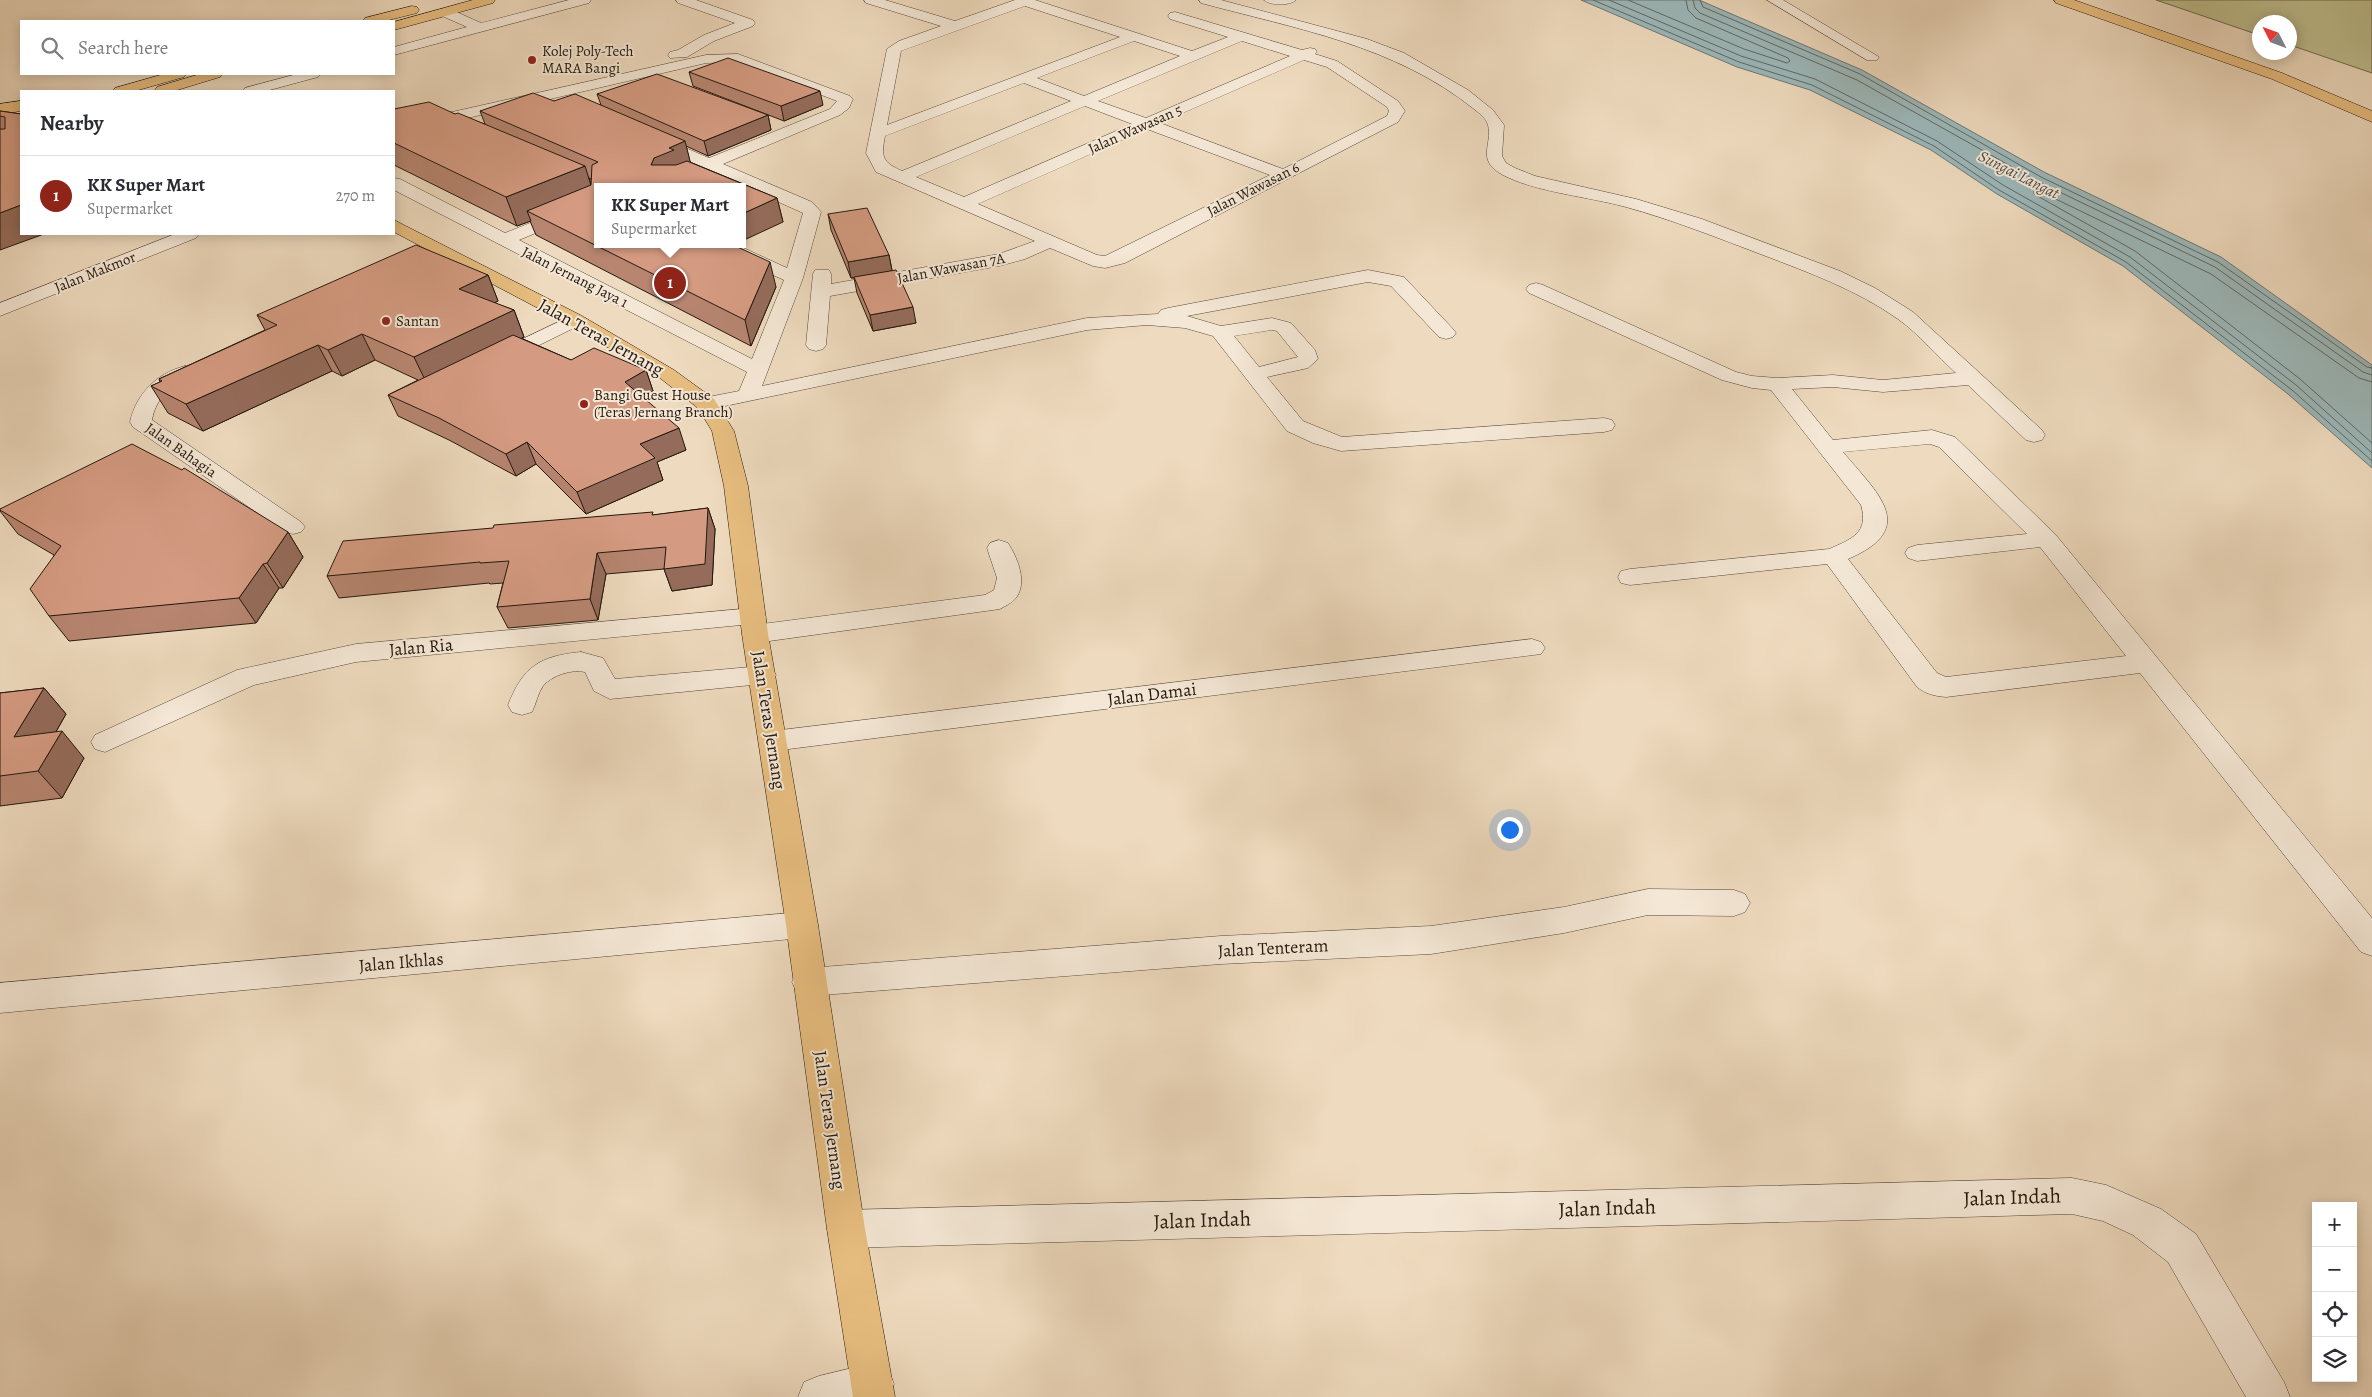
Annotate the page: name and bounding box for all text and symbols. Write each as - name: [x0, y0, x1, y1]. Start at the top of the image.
- north arrow: [2252, 15, 2297, 60]
- search box: [20, 20, 395, 75]
- icon: search: [38, 34, 66, 62]
- text: Search here: [78, 35, 168, 61]
- place label: Kolej Poly-Tech MARA Bangi: [542, 41, 634, 78]
- marker: Kolej Poly-Tech MARA Bangi: [526, 54, 538, 66]
- street label: Jalan Wawasan 5: [1085, 99, 1185, 159]
- text: Nearby: [40, 109, 103, 137]
- water label: Sungai Langat: [1975, 145, 2064, 205]
- street label: Jalan Wawasan 6: [1203, 157, 1303, 221]
- text: KK Super Mart: [87, 172, 205, 198]
- popup: [594, 183, 746, 248]
- text: 1: [53, 185, 59, 207]
- text: 270 m: [336, 185, 375, 207]
- text: KK Super Mart: [611, 192, 729, 218]
- text: Supermarket: [87, 198, 173, 220]
- text: Supermarket: [611, 218, 697, 240]
- street label: Jalan Jernang Jaya 1: [518, 242, 632, 312]
- street label: Jalan Makmor: [51, 247, 139, 297]
- street label: Jalan Wawasan 7A: [895, 248, 1007, 288]
- pin: 1: [654, 264, 686, 302]
- street label: Jalan Teras Jernang: [534, 293, 668, 381]
- place label: Santan: [396, 311, 439, 331]
- marker: Santan: [380, 315, 392, 327]
- place label: Bangi Guest House (Teras Jernang Branch): [594, 385, 733, 422]
- marker: Bangi Guest House (Teras Jernang Branch): [578, 398, 590, 410]
- street label: Jalan Bahagia: [141, 418, 221, 482]
- street label: Jalan Ria: [388, 632, 455, 662]
- street label: Jalan Teras Jernang: [746, 649, 792, 791]
- street label: Jalan Damai: [1106, 677, 1198, 711]
- your location: [1497, 817, 1523, 843]
- street label: Jalan Tenteram: [1217, 933, 1329, 963]
- street label: Jalan Ikhlas: [358, 946, 444, 978]
- street label: Jalan Teras Jernang: [808, 1049, 852, 1191]
- street label: Jalan Indah: [1963, 1181, 2061, 1213]
- street label: Jalan Indah: [1558, 1192, 1656, 1224]
- map controls: [2312, 1202, 2357, 1382]
- button: +: [2312, 1202, 2357, 1247]
- street label: Jalan Indah: [1153, 1204, 1251, 1236]
- button: −: [2312, 1247, 2357, 1292]
- button: locate: [2312, 1292, 2357, 1337]
- button: layers: [2312, 1337, 2357, 1382]

